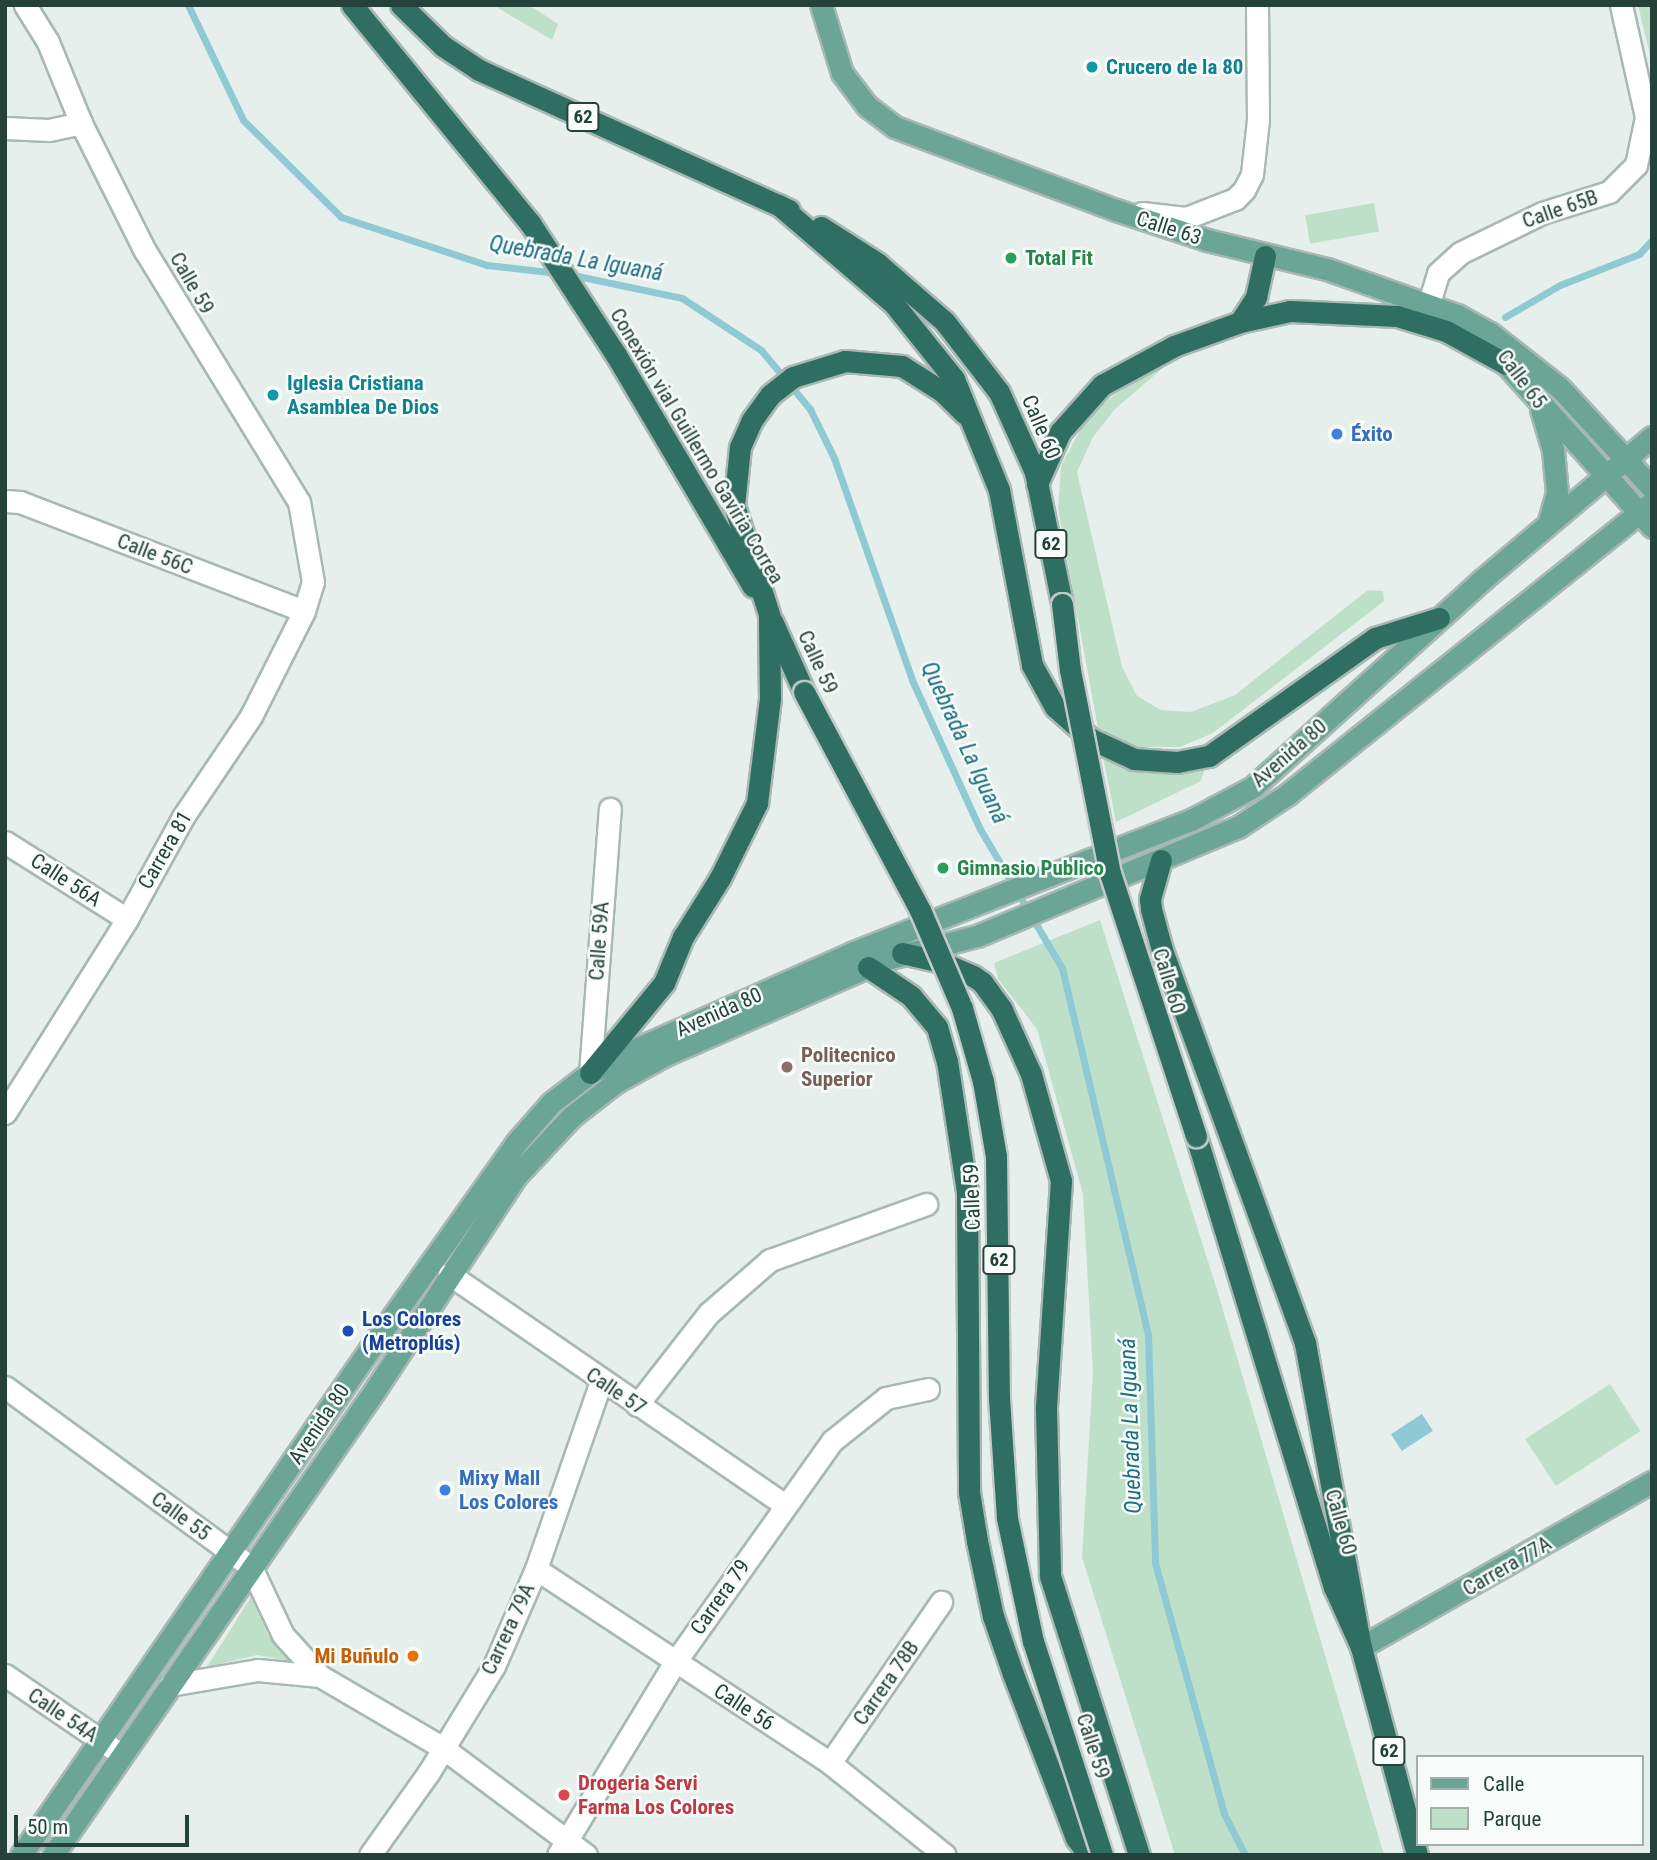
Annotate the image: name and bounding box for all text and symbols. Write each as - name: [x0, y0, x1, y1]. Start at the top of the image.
- place label: Crucero de la 80: [1106, 54, 1243, 80]
- marker: Crucero de la 80: [1084, 59, 1100, 75]
- road number: 62: [566, 102, 600, 132]
- street label: Calle 65B: [1519, 184, 1601, 234]
- street label: Calle 63: [1133, 206, 1205, 250]
- water label: Quebrada La Iguaná: [487, 230, 665, 288]
- place label: Total Fit: [1025, 245, 1093, 271]
- street label: Calle 59: [164, 248, 220, 318]
- marker: Total Fit: [1003, 250, 1019, 266]
- street label: Conexión vial Guillermo Gaviria Correa: [605, 304, 789, 588]
- street label: Calle 65: [1492, 345, 1552, 413]
- place label: Iglesia Cristiana Asamblea De Dios: [287, 370, 439, 420]
- marker: Iglesia Cristiana Asamblea De Dios: [265, 387, 281, 403]
- street label: Calle 60: [1016, 391, 1066, 463]
- place label: Éxito: [1351, 421, 1393, 447]
- marker: Éxito: [1329, 426, 1345, 442]
- street label: Calle 56C: [114, 528, 196, 580]
- road number: 62: [1034, 528, 1068, 559]
- street label: Calle 59: [792, 626, 844, 698]
- water label: Quebrada La Iguaná: [914, 658, 1014, 828]
- street label: Avenida 80: [1246, 714, 1332, 792]
- street label: Carrera 81: [133, 806, 197, 894]
- street label: Calle 56A: [26, 848, 106, 912]
- place label: Gimnasio Publico: [957, 855, 1104, 881]
- marker: Gimnasio Publico: [935, 860, 951, 876]
- street label: Calle 59A: [584, 901, 614, 981]
- street label: Calle 60: [1147, 945, 1191, 1017]
- street label: Avenida 80: [672, 982, 766, 1042]
- place label: Politecnico Superior: [801, 1042, 896, 1092]
- marker: Politecnico Superior: [779, 1059, 795, 1075]
- street label: Calle 59: [958, 1163, 986, 1231]
- road number: 62: [982, 1244, 1016, 1276]
- place label: Los Colores (Metroplús): [362, 1306, 461, 1356]
- marker: Los Colores (Metroplús): [340, 1323, 356, 1339]
- water label: Quebrada La Iguaná: [1114, 1338, 1148, 1514]
- street label: Calle 57: [581, 1362, 651, 1420]
- street label: Avenida 80: [283, 1379, 355, 1469]
- place label: Mixy Mall Los Colores: [459, 1465, 558, 1515]
- marker: Mixy Mall Los Colores: [437, 1482, 453, 1498]
- street label: Calle 55: [146, 1486, 216, 1546]
- street label: Calle 60: [1320, 1486, 1362, 1558]
- street label: Carrera 77A: [1458, 1531, 1556, 1601]
- street label: Carrera 79: [685, 1555, 755, 1639]
- street label: Carrera 79A: [476, 1579, 540, 1679]
- street label: Carrera 78B: [848, 1636, 924, 1730]
- place label: Mi Buñulo: [314, 1643, 399, 1669]
- marker: Mi Buñulo: [405, 1648, 421, 1664]
- street label: Calle 56: [709, 1678, 779, 1736]
- street label: Calle 54A: [23, 1682, 103, 1748]
- street label: Calle 59: [1071, 1710, 1115, 1782]
- road number: 62: [1372, 1736, 1406, 1766]
- legend: [1416, 1755, 1643, 1846]
- place label: Drogeria Servi Farma Los Colores: [578, 1770, 734, 1820]
- text: Calle: [1483, 1772, 1524, 1796]
- marker: Drogeria Servi Farma Los Colores: [556, 1787, 572, 1803]
- scale bar: [18, 1800, 192, 1844]
- text: Parque: [1483, 1807, 1541, 1831]
- text: 50 m: [27, 1815, 68, 1839]

